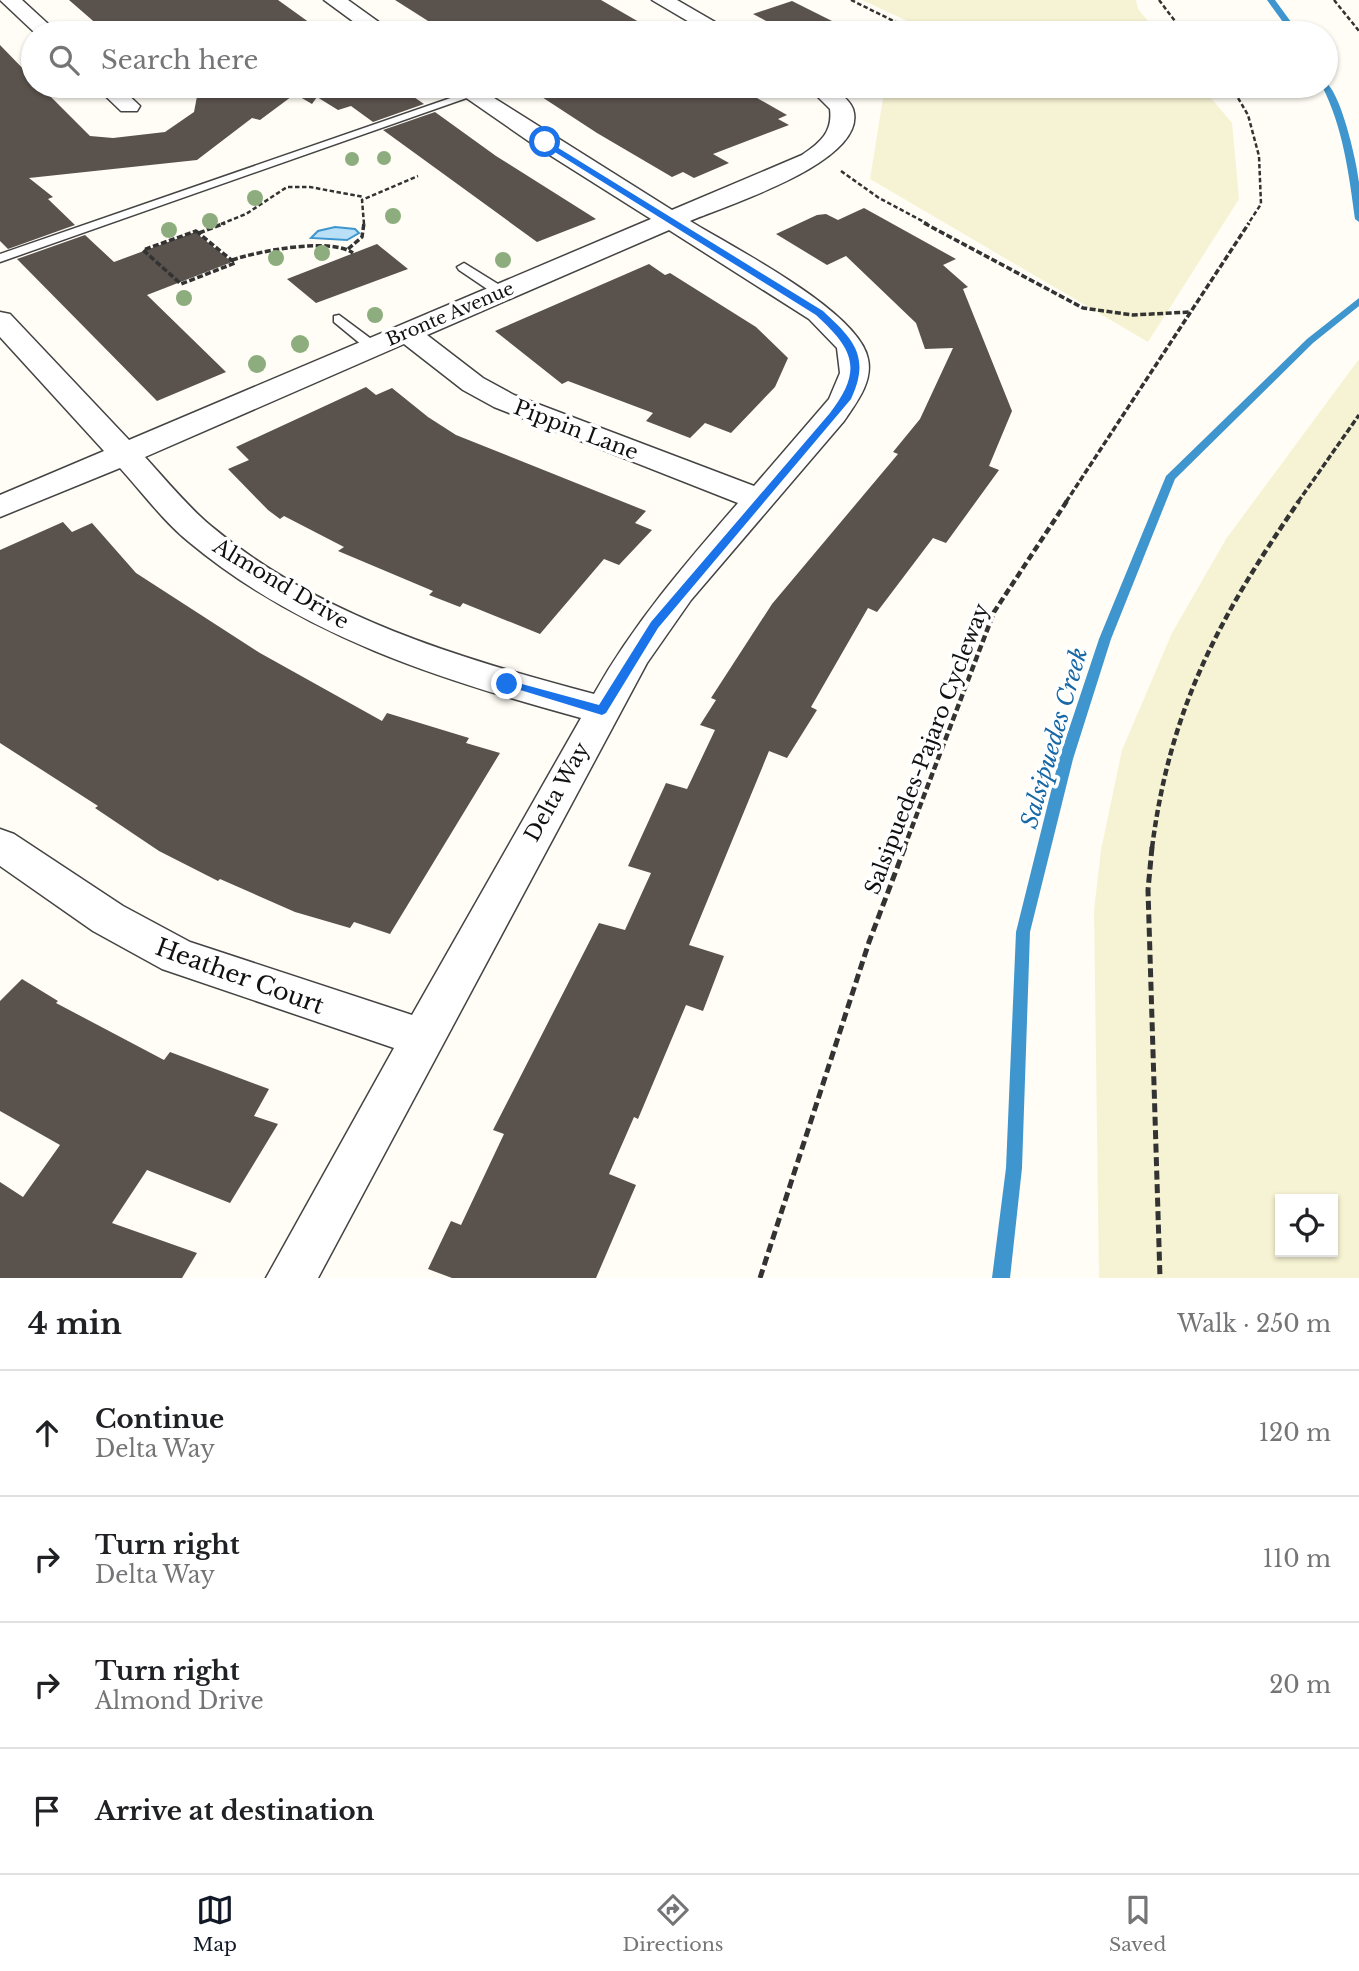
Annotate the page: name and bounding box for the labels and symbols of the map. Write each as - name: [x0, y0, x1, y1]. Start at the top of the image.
- route start: [529, 126, 560, 157]
- street label: Bronte Avenue: [383, 277, 517, 351]
- street label: Pippin Lane: [510, 394, 642, 466]
- street label: Almond Drive: [207, 533, 354, 635]
- street label: Salsipuedes-Pajaro Cycleway: [859, 599, 995, 898]
- water label: Salsipuedes Creek: [1015, 644, 1093, 832]
- route end: [491, 668, 522, 699]
- street label: Delta Way: [519, 737, 595, 846]
- street label: Heather Court: [152, 932, 328, 1020]

